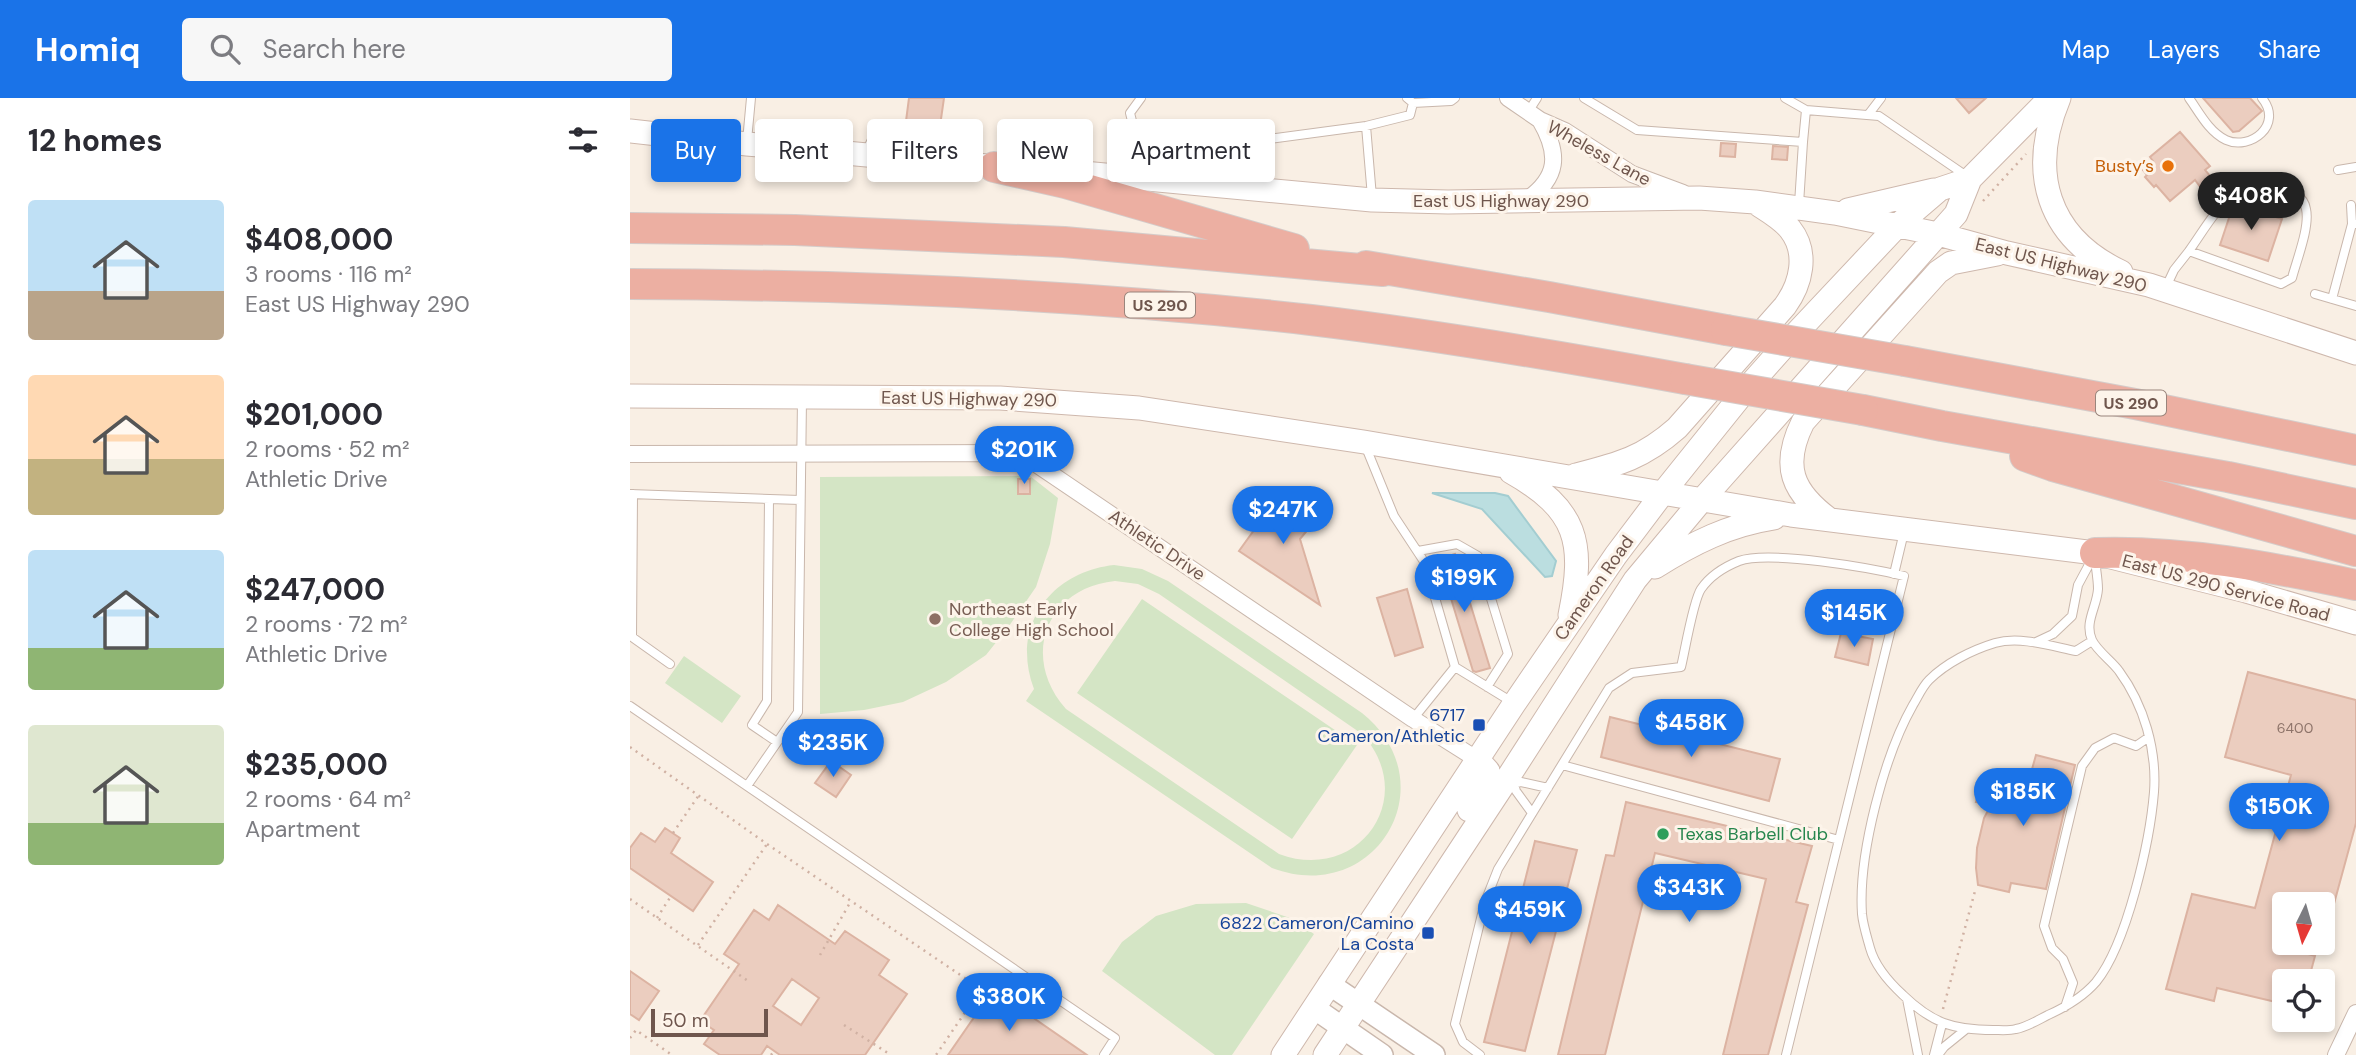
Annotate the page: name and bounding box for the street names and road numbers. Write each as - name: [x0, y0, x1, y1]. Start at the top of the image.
- street label: Wheless Lane: [1543, 115, 1655, 191]
- street label: East US Highway 290: [1413, 189, 1589, 213]
- street label: East US Highway 290: [1973, 232, 2149, 298]
- road number: US 290: [1125, 293, 1195, 318]
- street label: East US Highway 290: [881, 385, 1057, 413]
- road number: US 290: [2096, 390, 2166, 416]
- street label: Athletic Drive: [1104, 504, 1210, 586]
- street label: Cameron Road: [1549, 531, 1639, 645]
- street label: East US 290 Service Road: [2119, 549, 2333, 627]

